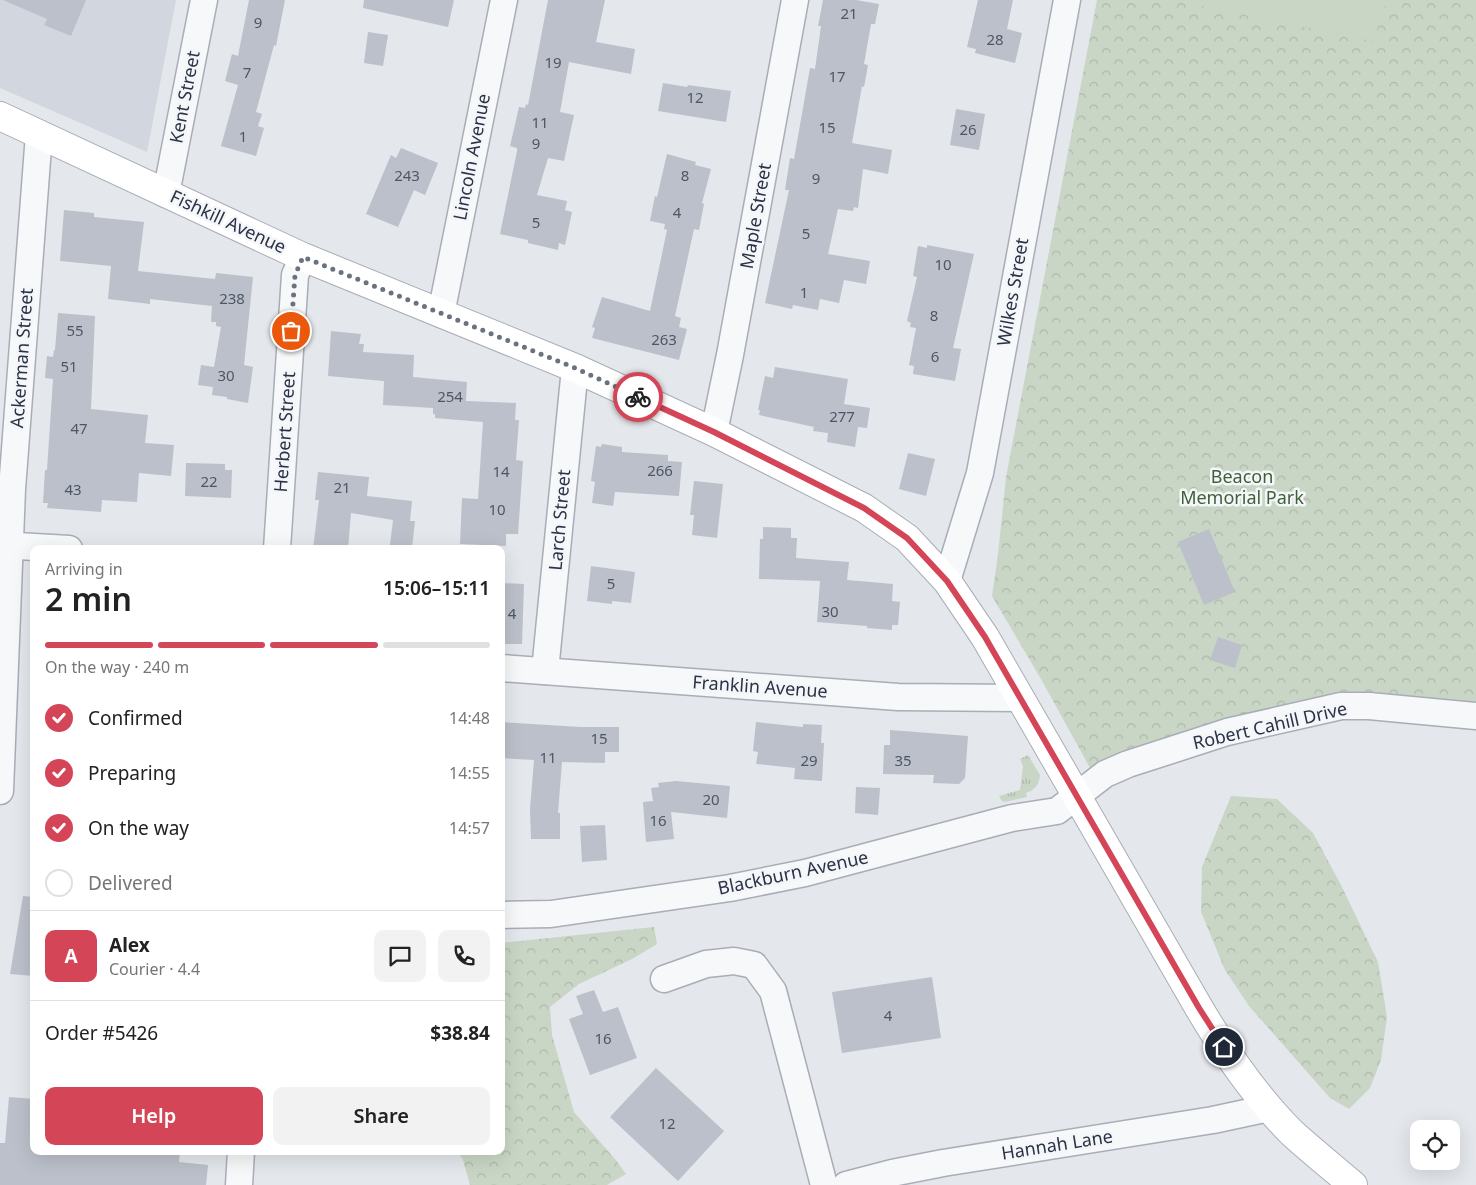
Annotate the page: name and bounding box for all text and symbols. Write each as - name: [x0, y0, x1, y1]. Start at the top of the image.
- house number: 21: [840, 3, 858, 23]
- house number: 9: [254, 12, 262, 32]
- house number: 28: [986, 29, 1004, 49]
- street label: Kent Street: [163, 48, 205, 145]
- house number: 19: [544, 52, 562, 72]
- house number: 7: [243, 62, 251, 82]
- house number: 17: [828, 66, 846, 86]
- house number: 12: [686, 87, 704, 107]
- street label: Lincoln Avenue: [447, 92, 495, 222]
- house number: 11: [531, 112, 549, 132]
- house number: 15: [818, 117, 836, 137]
- house number: 26: [959, 119, 977, 139]
- house number: 1: [239, 126, 247, 146]
- house number: 9: [532, 133, 540, 153]
- street label: Maple Street: [734, 160, 776, 271]
- house number: 243: [394, 165, 420, 185]
- house number: 8: [681, 165, 689, 185]
- house number: 9: [812, 168, 820, 188]
- street label: Fishkill Avenue: [167, 184, 290, 258]
- house number: 4: [673, 202, 682, 222]
- house number: 5: [532, 212, 540, 232]
- house number: 5: [802, 223, 810, 243]
- street label: Wilkes Street: [991, 235, 1033, 348]
- house number: 10: [934, 254, 952, 274]
- house number: 1: [800, 282, 808, 302]
- street label: Ackerman Street: [4, 287, 38, 429]
- house number: 238: [219, 288, 245, 308]
- house number: 8: [930, 305, 938, 325]
- pin: [270, 310, 312, 352]
- icon: bag: [277, 317, 305, 345]
- house number: 55: [66, 320, 84, 340]
- house number: 263: [651, 329, 677, 349]
- house number: 6: [931, 346, 939, 366]
- house number: 51: [60, 356, 78, 376]
- house number: 30: [217, 365, 235, 385]
- street label: Herbert Street: [268, 370, 300, 493]
- courier: [613, 372, 663, 422]
- icon: bike: [624, 383, 652, 411]
- house number: 254: [437, 386, 463, 406]
- house number: 277: [829, 406, 855, 426]
- house number: 47: [70, 418, 88, 438]
- house number: 266: [647, 460, 673, 480]
- house number: 14: [492, 461, 510, 481]
- park label: Beacon Memorial Park: [1180, 464, 1304, 509]
- street label: Larch Street: [543, 468, 575, 571]
- house number: 22: [200, 471, 218, 491]
- house number: 21: [333, 477, 351, 497]
- house number: 43: [64, 479, 82, 499]
- house number: 10: [488, 499, 506, 519]
- text: Arriving in: [45, 558, 123, 580]
- house number: 5: [607, 573, 615, 593]
- text: 15:06–15:11: [383, 575, 490, 601]
- text: 2 min: [45, 577, 132, 620]
- house number: 30: [821, 601, 839, 621]
- house number: 4: [508, 603, 517, 623]
- text: On the way · 240 m: [45, 656, 189, 678]
- street label: Franklin Avenue: [692, 669, 829, 703]
- street label: Robert Cahill Drive: [1190, 696, 1349, 754]
- icon: check: [45, 704, 73, 732]
- text: Confirmed: [88, 705, 183, 731]
- text: 14:48: [449, 707, 490, 729]
- house number: 15: [590, 728, 608, 748]
- house number: 11: [539, 747, 557, 767]
- house number: 29: [800, 750, 818, 770]
- house number: 35: [894, 750, 912, 770]
- icon: check: [45, 759, 73, 787]
- text: Preparing: [88, 760, 176, 786]
- text: 14:55: [449, 762, 490, 784]
- house number: 20: [702, 789, 720, 809]
- house number: 16: [649, 810, 667, 830]
- icon: check: [45, 814, 73, 842]
- text: On the way: [88, 815, 189, 841]
- text: 14:57: [449, 817, 490, 839]
- street label: Blackburn Avenue: [715, 844, 870, 900]
- text: Delivered: [88, 870, 173, 896]
- button: chat: [374, 930, 426, 982]
- button: phone: [438, 930, 490, 982]
- text: Alex: [109, 932, 150, 958]
- text: A: [64, 943, 78, 969]
- text: Courier · 4.4: [109, 958, 200, 980]
- house number: 4: [884, 1005, 893, 1025]
- text: Order #5426: [45, 1020, 158, 1046]
- text: $38.84: [430, 1020, 490, 1046]
- pin: [1203, 1026, 1245, 1068]
- house number: 16: [594, 1028, 612, 1048]
- icon: home: [1210, 1033, 1238, 1061]
- button: Help: [45, 1087, 263, 1145]
- button: Share: [273, 1087, 490, 1145]
- house number: 12: [658, 1113, 676, 1133]
- map controls: [1410, 1120, 1460, 1170]
- button: locate: [1410, 1120, 1460, 1170]
- street label: Hannah Lane: [999, 1123, 1114, 1165]

